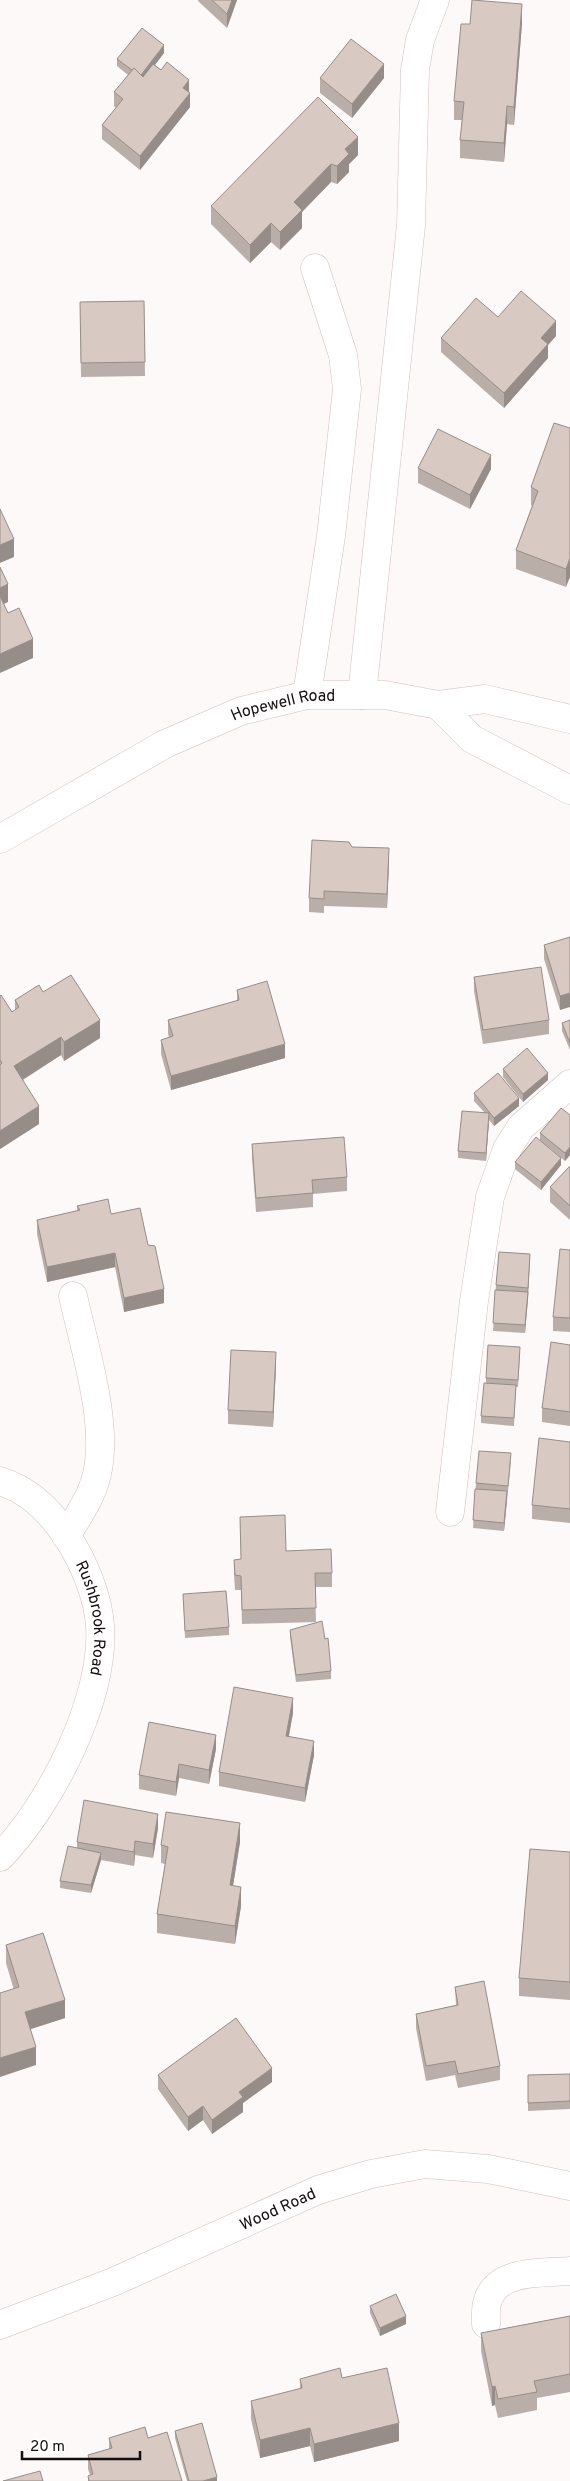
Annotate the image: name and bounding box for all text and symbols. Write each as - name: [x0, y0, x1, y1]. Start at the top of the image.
- street label: Hopewell Road: [228, 687, 335, 726]
- street label: Rushbrook Road: [70, 1558, 108, 1677]
- street label: Wood Road: [237, 2184, 319, 2236]
- scale bar: [22, 2428, 140, 2460]
- text: 20 m: [30, 2438, 65, 2457]

